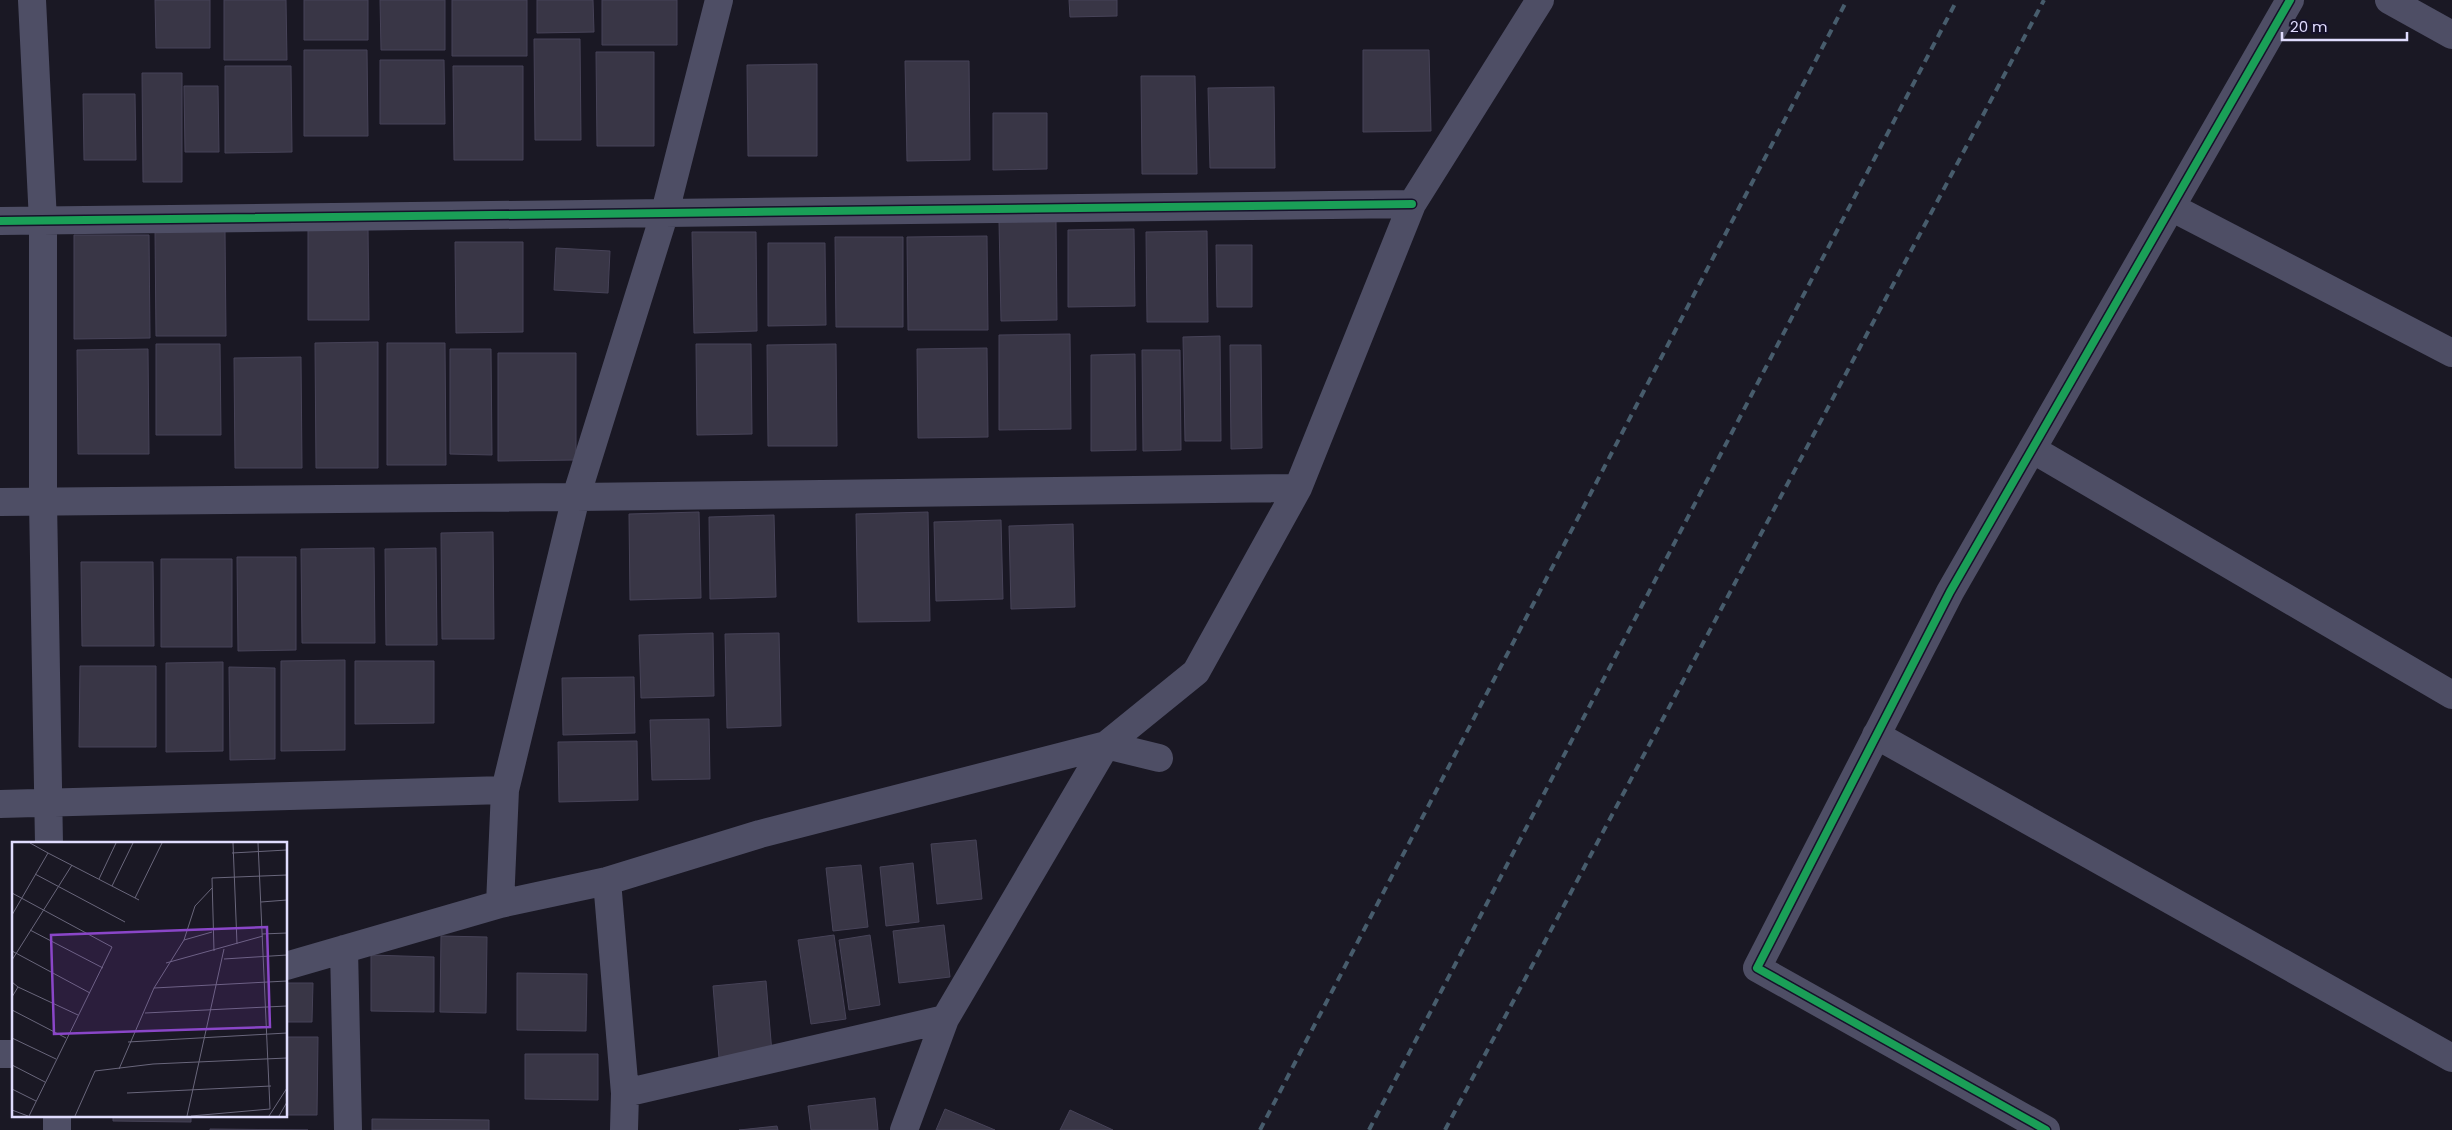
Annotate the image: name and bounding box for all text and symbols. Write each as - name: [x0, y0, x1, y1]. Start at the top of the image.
- scale bar: [2282, 10, 2407, 42]
- text: 20 m: [2290, 16, 2328, 37]
- inset map: [12, 842, 288, 1118]

